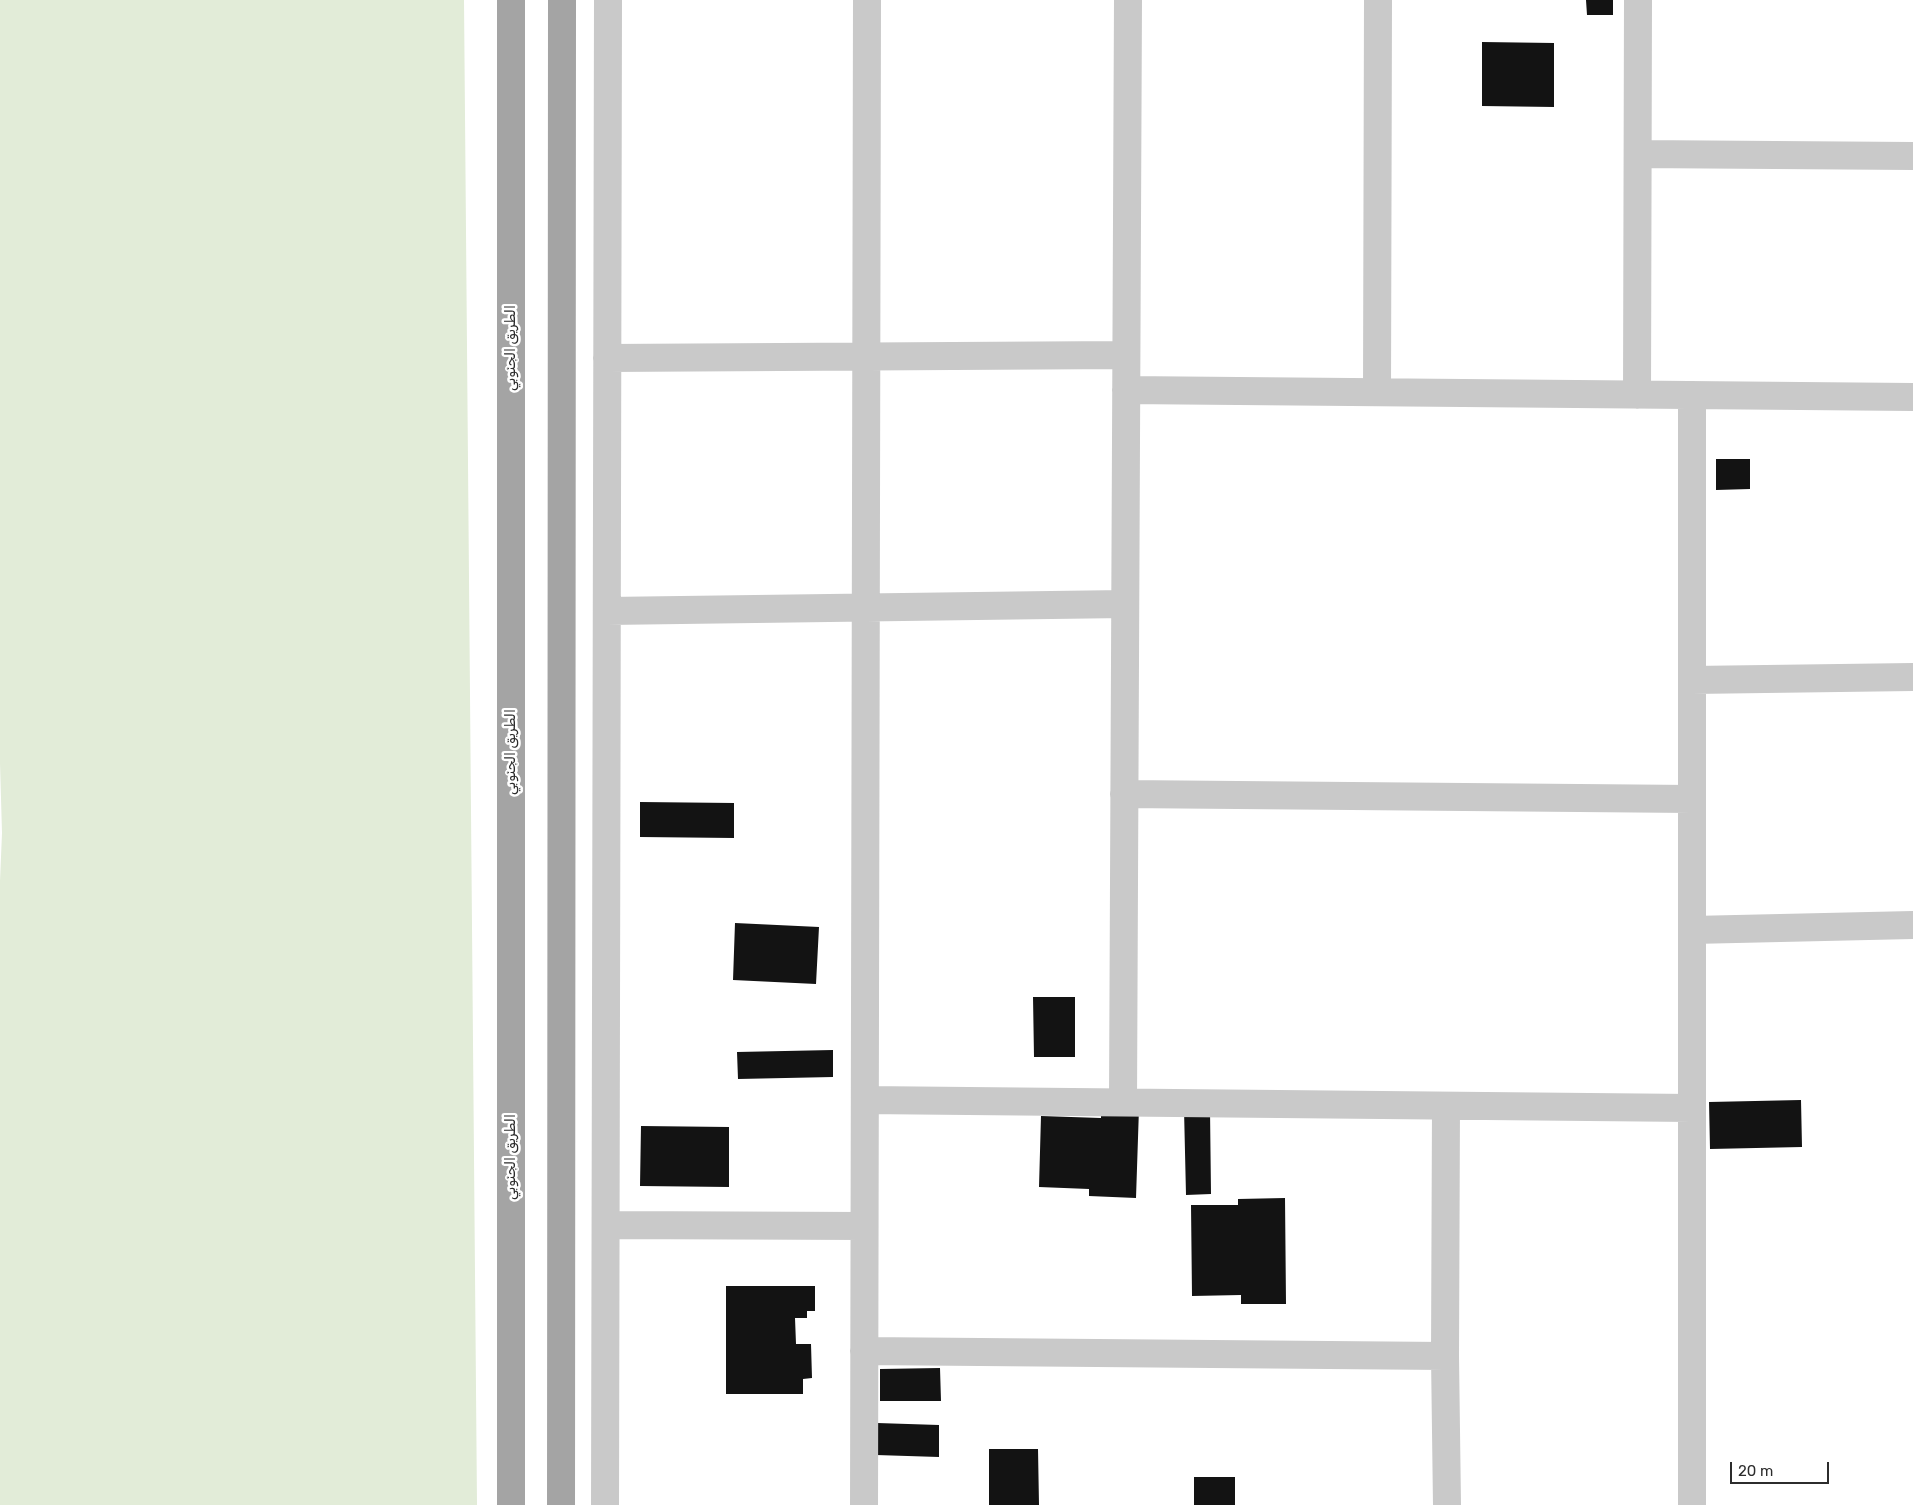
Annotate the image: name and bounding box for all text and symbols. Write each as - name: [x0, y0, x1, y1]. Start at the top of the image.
- street label: الطريق الجنوبي: [503, 305, 519, 391]
- street label: الطريق الجنوبي: [503, 709, 519, 795]
- street label: الطريق الجنوبي: [503, 1114, 519, 1200]
- scale bar: [1733, 1452, 1832, 1484]
- text: 20 m: [1738, 1462, 1773, 1480]

